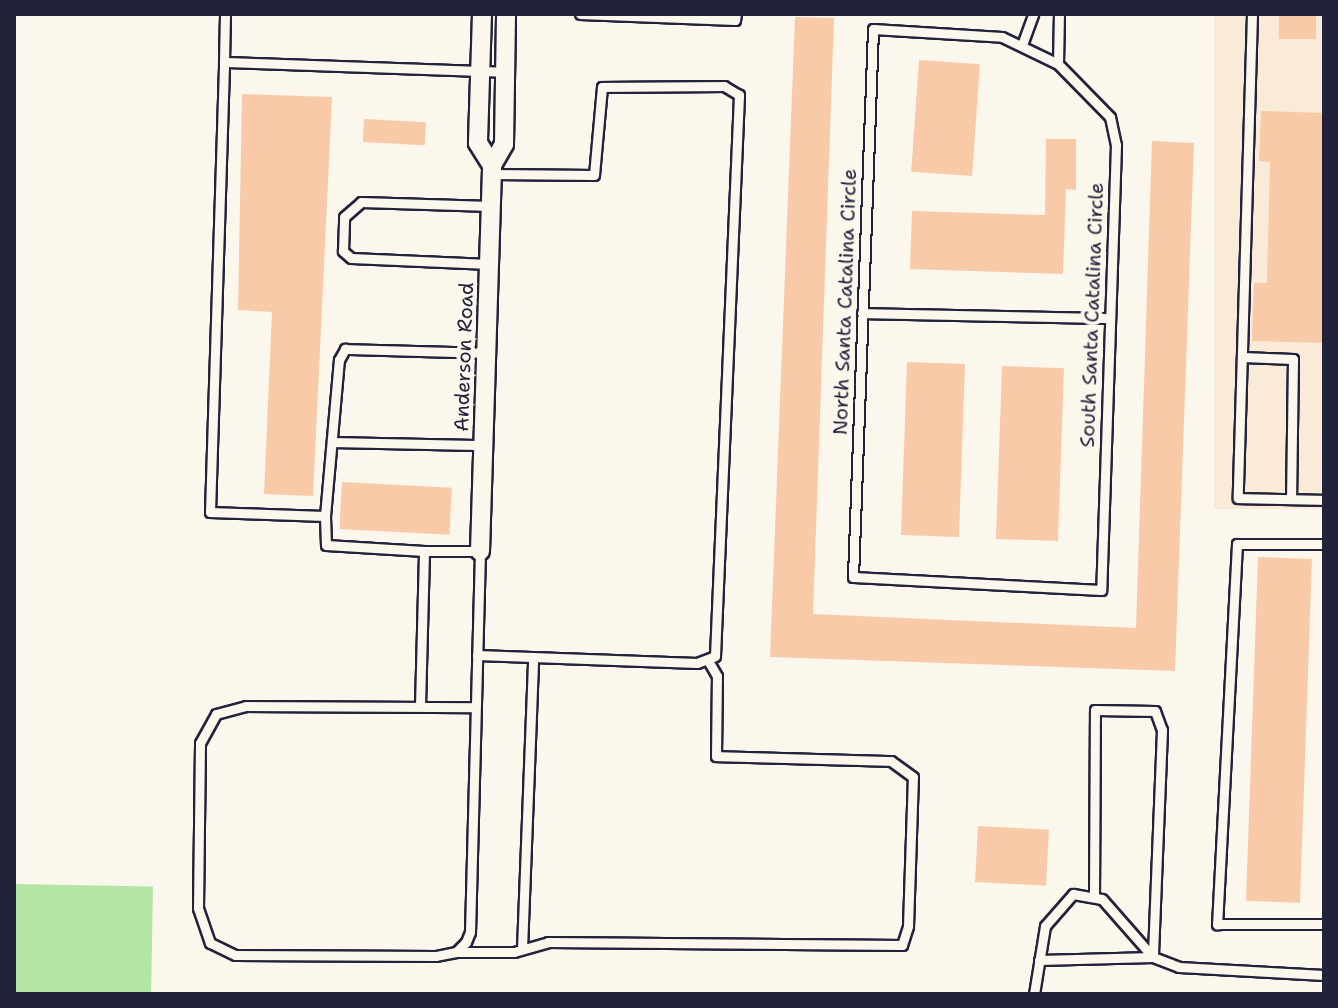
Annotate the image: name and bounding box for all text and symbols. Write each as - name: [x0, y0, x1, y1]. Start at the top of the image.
- street label: North Santa Catalina Circle: [828, 168, 862, 436]
- street label: South Santa Catalina Circle: [1075, 182, 1109, 448]
- street label: Anderson Road: [449, 282, 479, 432]

